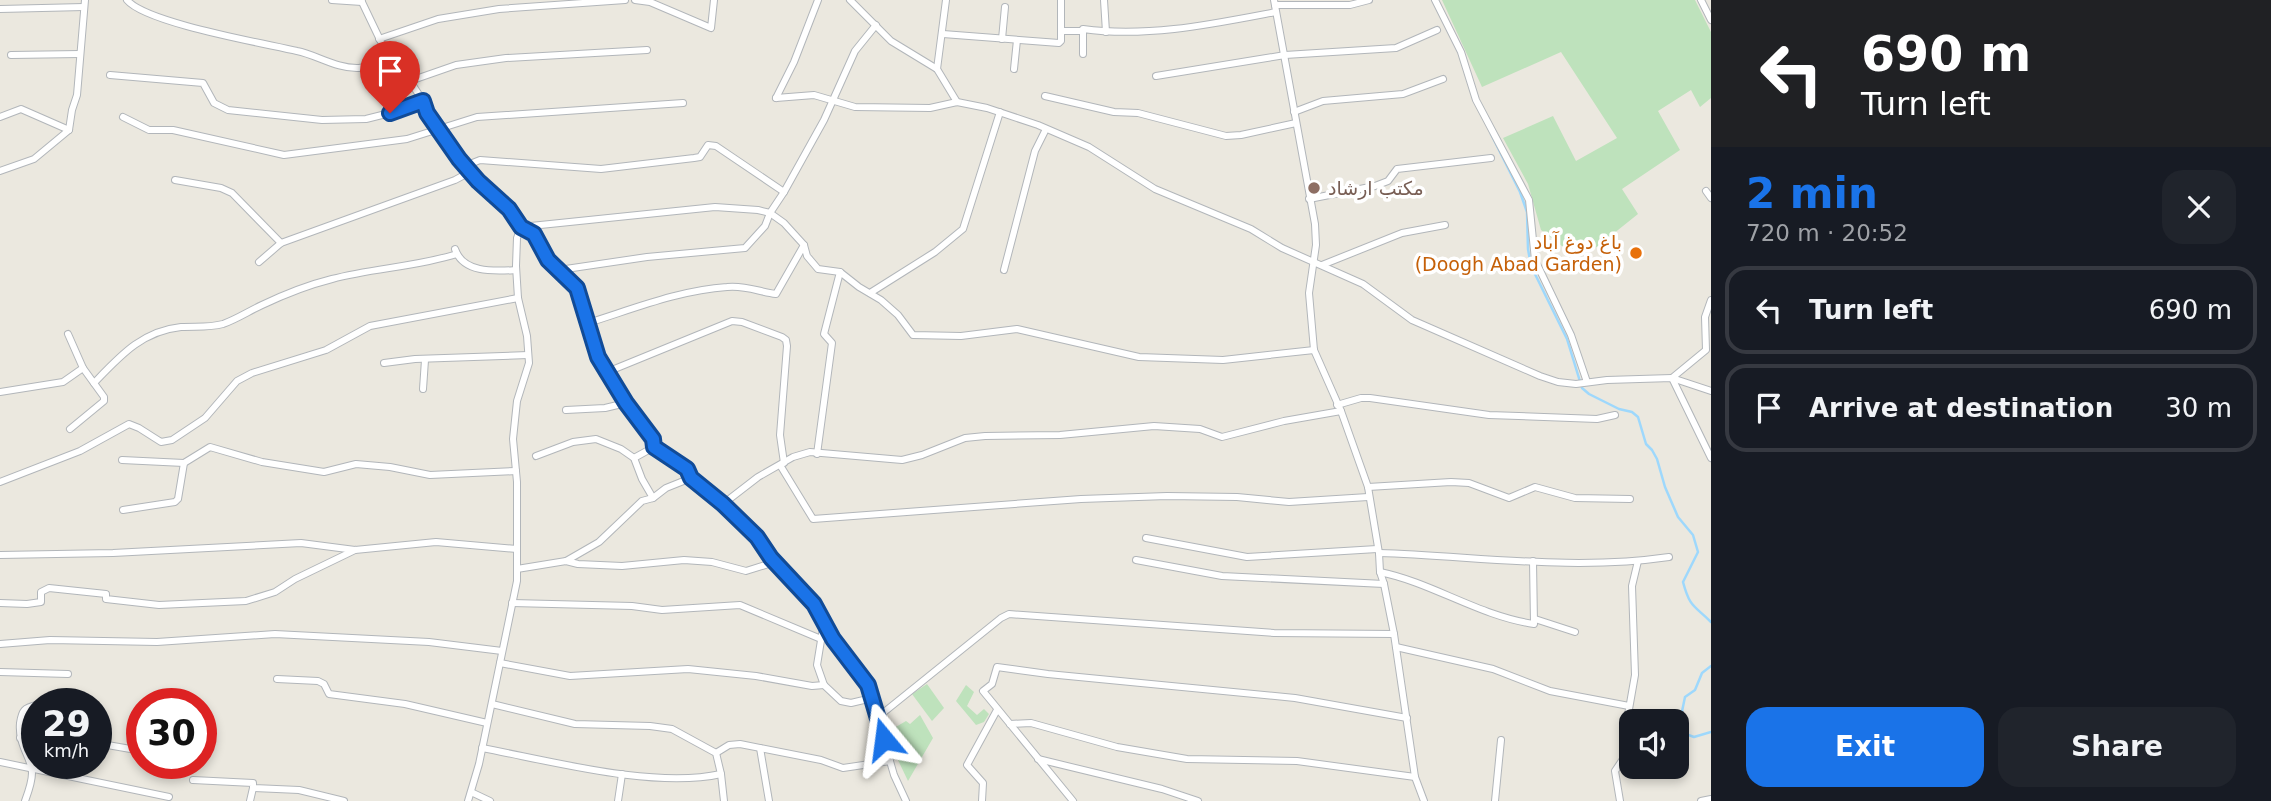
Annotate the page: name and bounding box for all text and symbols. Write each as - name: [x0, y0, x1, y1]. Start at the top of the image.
- text: 690 m: [1861, 26, 2031, 83]
- icon: left: [1746, 28, 1837, 119]
- pin: [360, 41, 420, 113]
- icon: arrive: [371, 52, 409, 90]
- text: Turn left: [1861, 85, 1991, 123]
- text: 2 min: [1746, 169, 1878, 218]
- button: close: [2162, 170, 2236, 244]
- place label: مکتب ارشاد: [1328, 177, 1424, 200]
- marker: مکتب ارشاد: [1306, 180, 1322, 196]
- text: 720 m · 20:52: [1746, 220, 1908, 246]
- place label: باغ دوغ آباد (Doogh Abad Garden): [1415, 230, 1622, 275]
- marker: باغ دوغ آباد (Doogh Abad Garden): [1628, 245, 1644, 261]
- icon: left: [1750, 291, 1788, 329]
- text: Turn left: [1809, 295, 1933, 325]
- text: 690 m: [2149, 295, 2232, 325]
- icon: arrive: [1750, 389, 1788, 427]
- text: Arrive at destination: [1809, 393, 2113, 423]
- text: 30 m: [2165, 393, 2232, 423]
- speed limit sign: 30: [126, 688, 217, 779]
- position arrow: [847, 702, 921, 776]
- text: 29: [42, 704, 91, 744]
- button: Exit: [1746, 707, 1984, 787]
- button: Share: [1998, 707, 2236, 787]
- map controls: [1619, 709, 1689, 779]
- button: sound: [1619, 709, 1689, 779]
- text: km/h: [44, 740, 89, 761]

